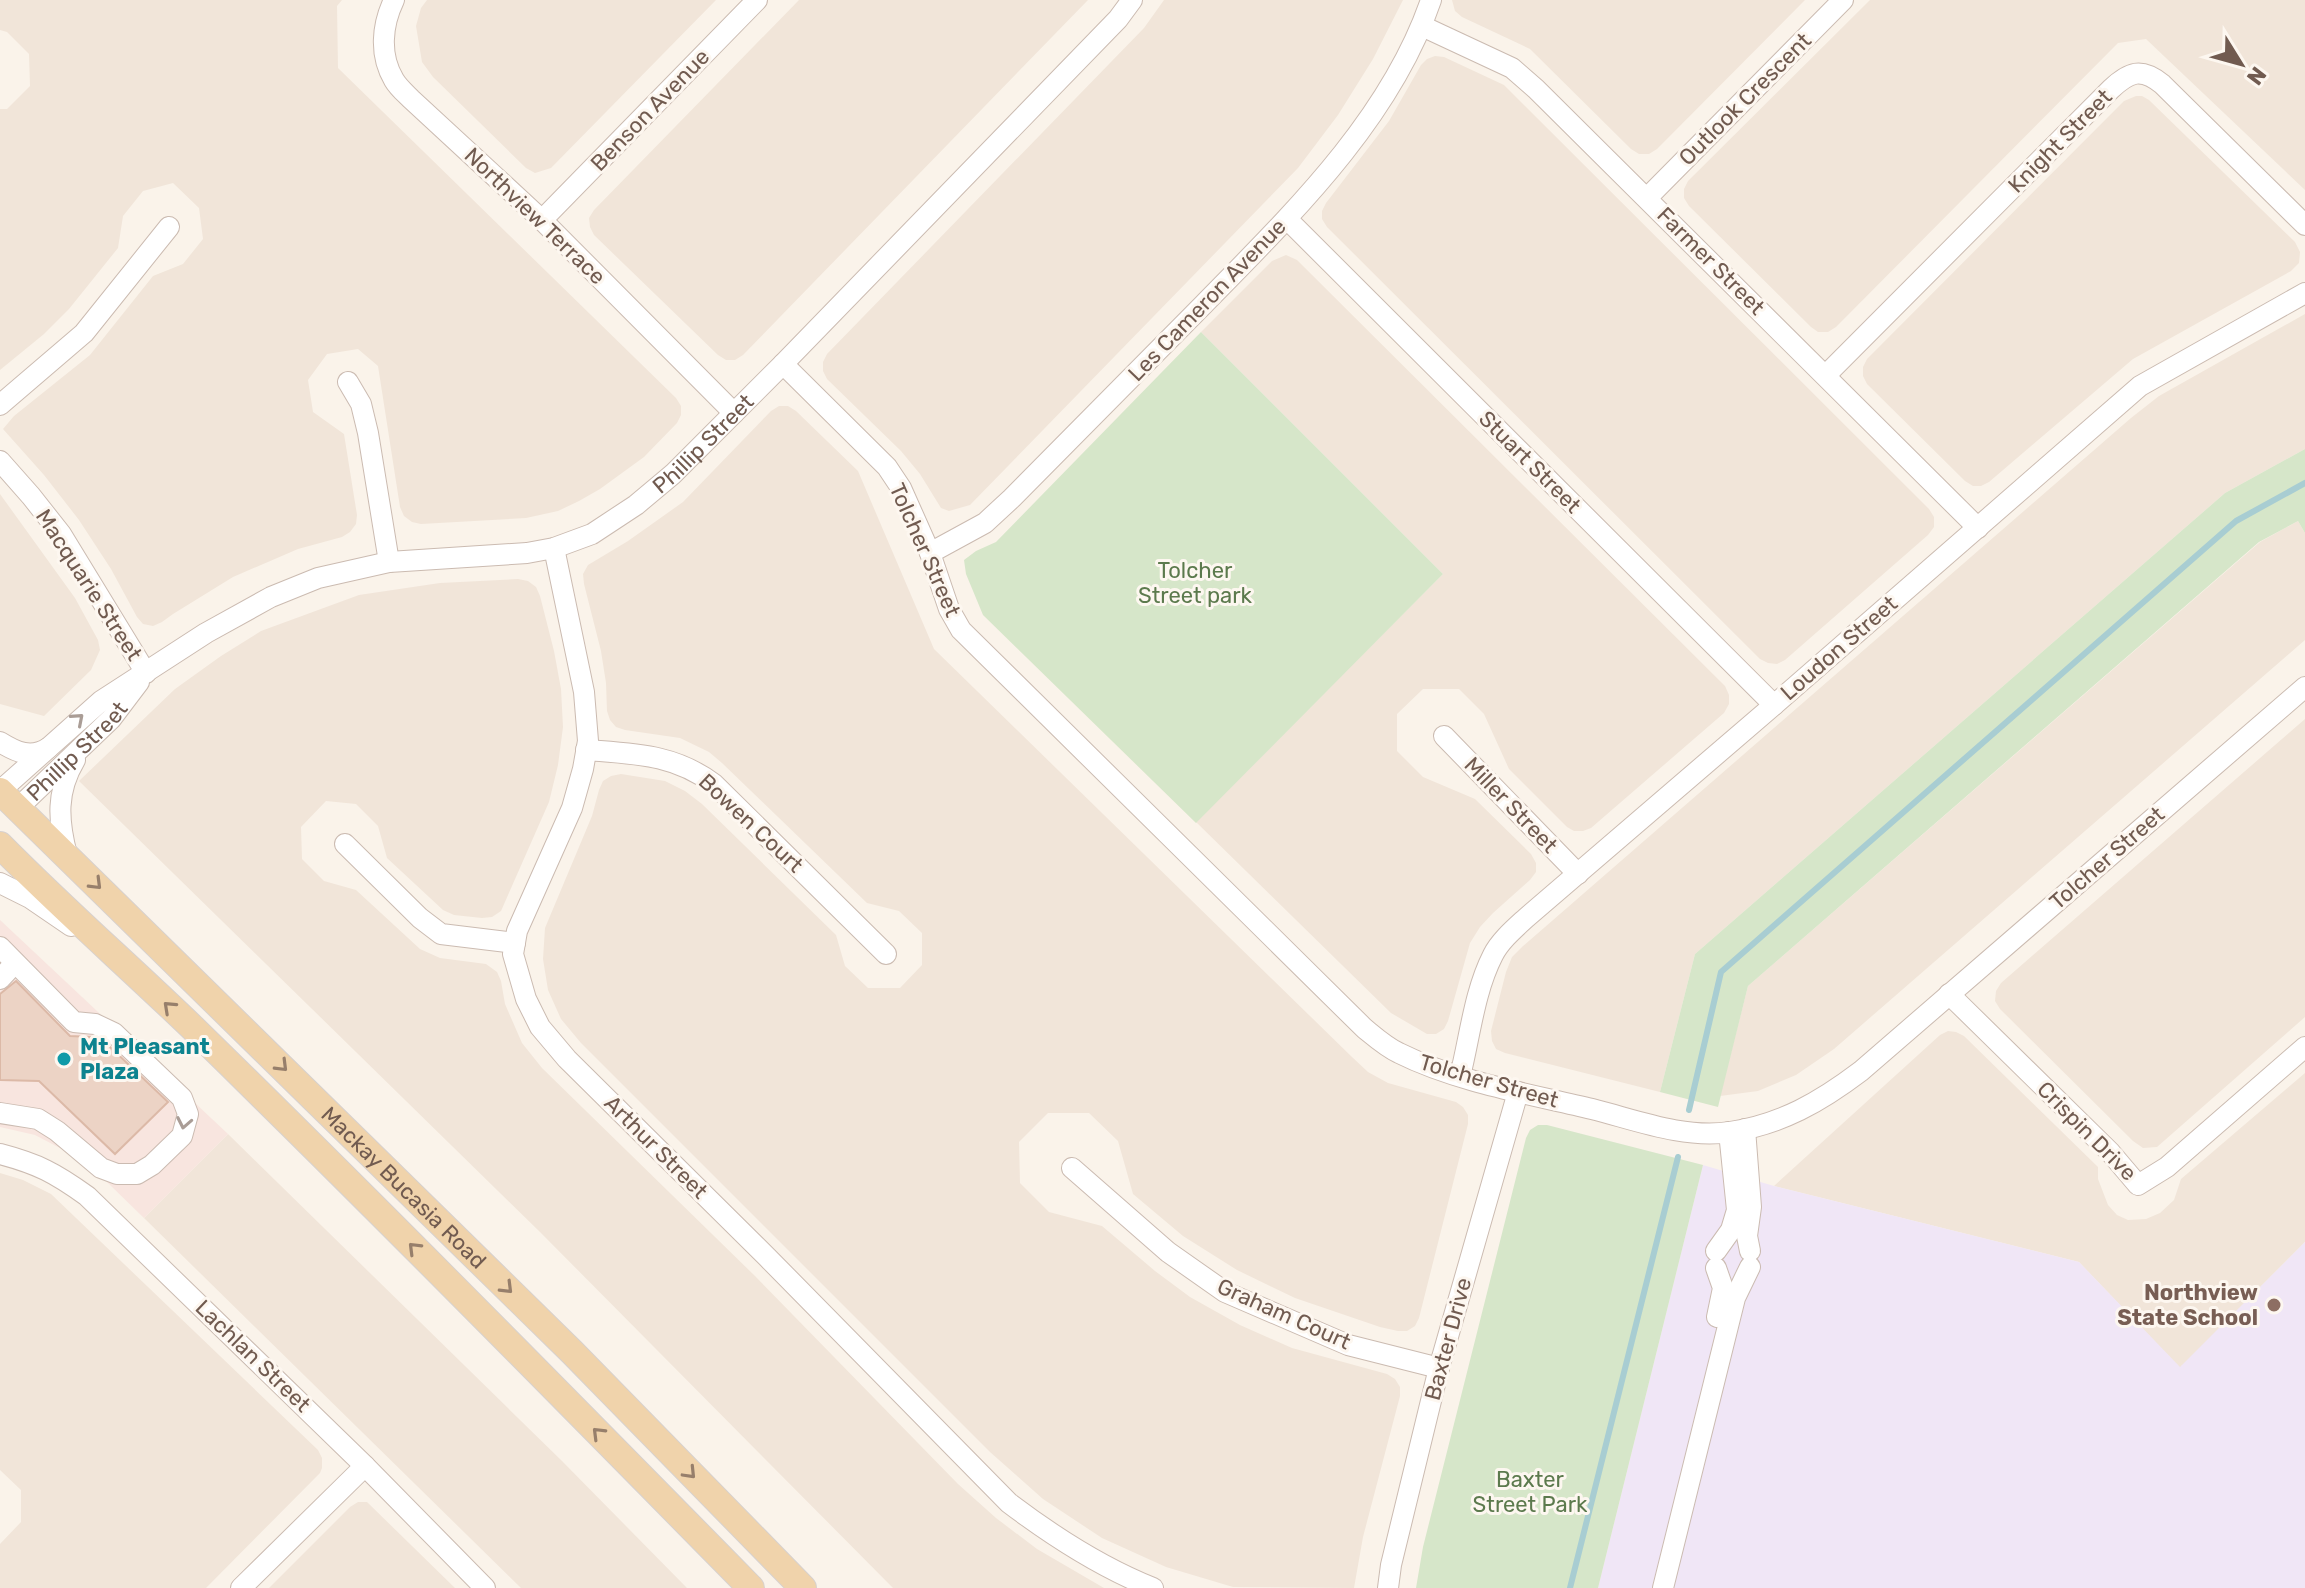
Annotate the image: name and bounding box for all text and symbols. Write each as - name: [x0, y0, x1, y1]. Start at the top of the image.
- north arrow: [2201, 24, 2281, 104]
- street label: Outlook Crescent: [1673, 27, 1817, 171]
- street label: Benson Avenue: [585, 43, 715, 177]
- text: N: [2241, 61, 2272, 90]
- street label: Knight Street: [2002, 83, 2118, 199]
- street label: Northview Terrace: [459, 142, 611, 290]
- street label: Farmer Street: [1651, 201, 1771, 321]
- street label: Les Cameron Avenue: [1122, 213, 1292, 387]
- street label: Phillip Street: [647, 388, 759, 499]
- street label: Stuart Street: [1473, 405, 1587, 519]
- street label: Tolcher Street: [884, 479, 967, 621]
- street label: Macquarie Street: [30, 504, 148, 666]
- park label: Tolcher Street park: [1138, 557, 1253, 609]
- street label: Loudon Street: [1775, 590, 1903, 706]
- street label: Phillip Street: [21, 696, 133, 806]
- one-way arrow: [69, 714, 84, 729]
- street label: Miller Street: [1459, 752, 1564, 859]
- street label: Bowen Court: [693, 768, 809, 878]
- street label: Tolcher Street: [2044, 801, 2170, 915]
- one-way arrow: [87, 875, 101, 889]
- one-way arrow: [164, 1002, 179, 1016]
- place label: Mt Pleasant Plaza: [80, 1033, 210, 1085]
- street label: Tolcher Street: [1416, 1048, 1562, 1114]
- marker: Mt Pleasant Plaza: [55, 1050, 73, 1068]
- one-way arrow: [273, 1057, 287, 1072]
- street label: Crispin Drive: [2032, 1076, 2142, 1186]
- street label: Arthur Street: [599, 1090, 714, 1205]
- street label: Mackay Bucasia Road: [316, 1101, 492, 1274]
- one-way arrow: [177, 1116, 194, 1130]
- one-way arrow: [409, 1243, 424, 1257]
- street label: Graham Court: [1213, 1273, 1355, 1356]
- street label: Baxter Drive: [1419, 1275, 1477, 1403]
- one-way arrow: [498, 1279, 512, 1293]
- place label: Northview State School: [2117, 1279, 2258, 1331]
- street label: Lachlan Street: [190, 1294, 317, 1418]
- marker: Northview State School: [2265, 1296, 2283, 1314]
- one-way arrow: [592, 1428, 607, 1442]
- one-way arrow: [681, 1464, 695, 1478]
- park label: Baxter Street Park: [1473, 1466, 1588, 1518]

